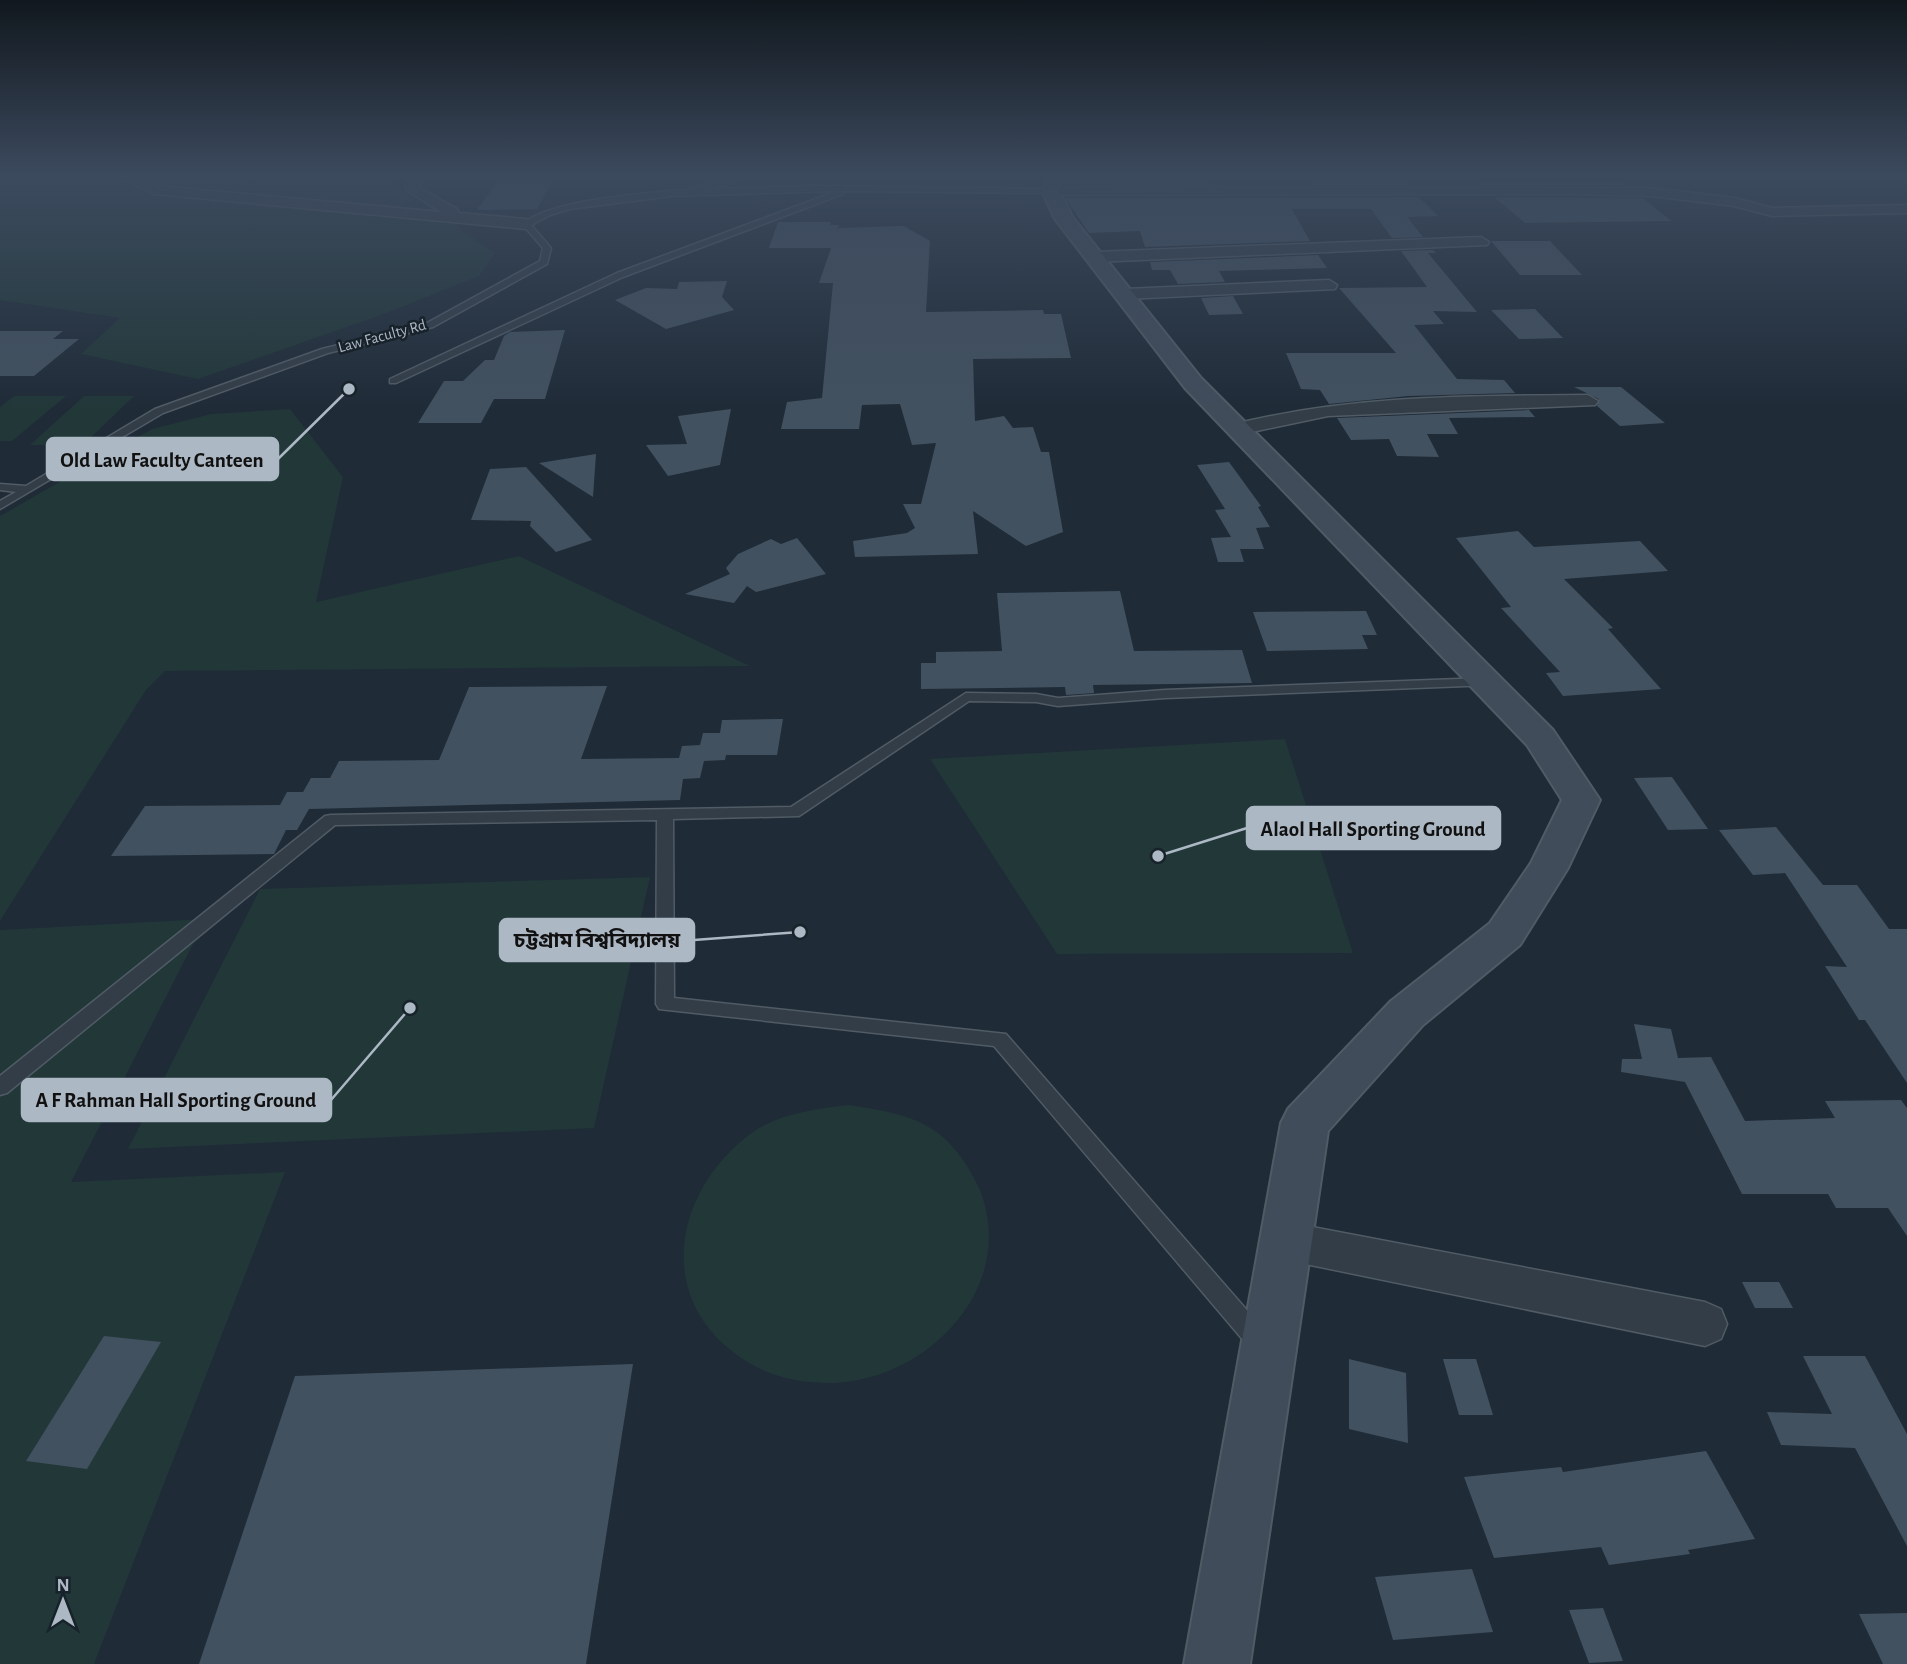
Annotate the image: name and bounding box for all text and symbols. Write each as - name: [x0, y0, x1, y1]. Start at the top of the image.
- street label: Law Faculty Rd: [336, 317, 428, 356]
- callout: Old Law Faculty Canteen: [47, 438, 278, 480]
- text: Old Law Faculty Canteen: [60, 450, 264, 471]
- callout: Alaol Hall Sporting Ground: [1247, 807, 1500, 849]
- text: Alaol Hall Sporting Ground: [1260, 819, 1486, 840]
- callout: চট্টগ্রাম বিশ্ববিদ্যালয়: [500, 919, 694, 961]
- text: চট্টগ্রাম বিশ্ববিদ্যালয়: [513, 928, 681, 951]
- callout: A F Rahman Hall Sporting Ground: [22, 1079, 331, 1121]
- text: A F Rahman Hall Sporting Ground: [36, 1090, 316, 1111]
- north arrow: [28, 1566, 98, 1636]
- text: N: [56, 1576, 70, 1595]

